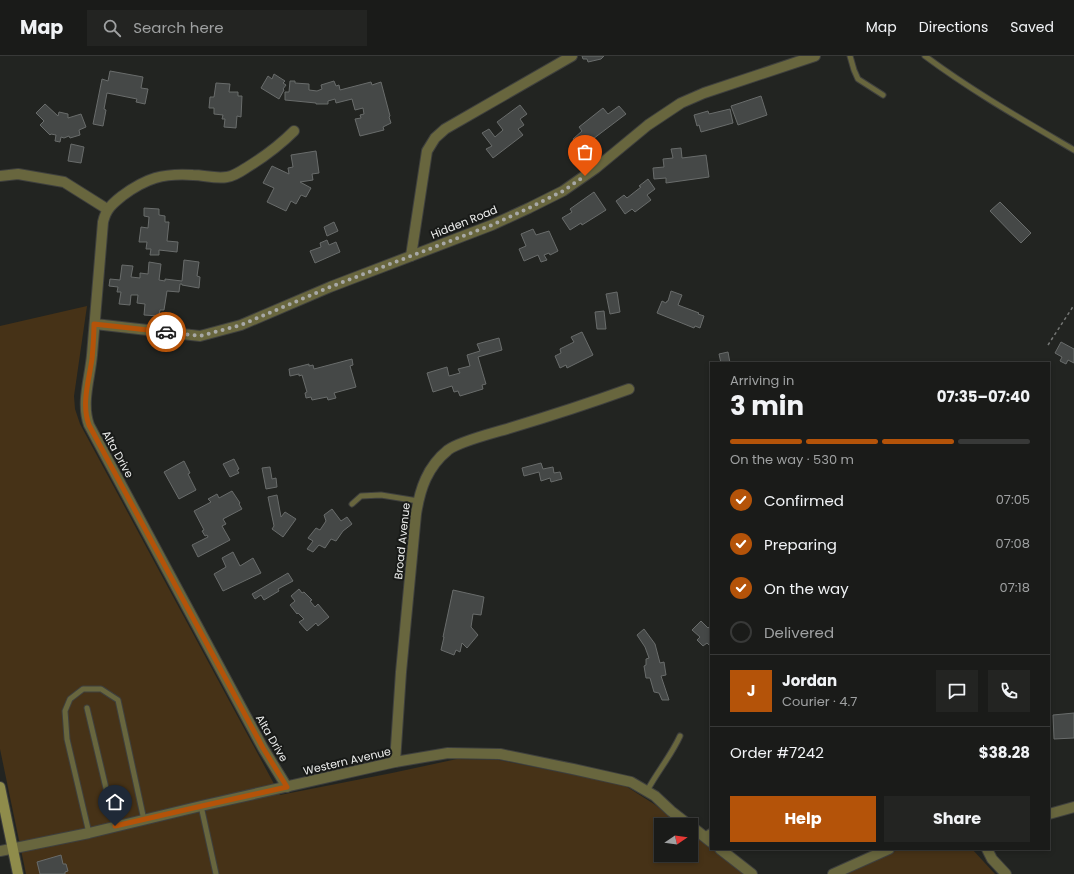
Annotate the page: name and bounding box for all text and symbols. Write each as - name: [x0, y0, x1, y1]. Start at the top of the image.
- search box: [87, 10, 367, 46]
- text: Map: [20, 14, 63, 41]
- icon: search: [101, 17, 123, 39]
- text: Search here: [133, 17, 224, 38]
- text: Map: [866, 17, 897, 37]
- text: Directions: [919, 17, 988, 37]
- text: Saved: [1010, 17, 1054, 37]
- pin: [568, 135, 602, 176]
- icon: bag: [574, 141, 596, 163]
- street label: Hidden Road: [428, 201, 500, 243]
- courier: [146, 312, 186, 352]
- icon: car: [155, 321, 177, 343]
- text: Arriving in: [730, 371, 794, 390]
- text: 07:35–07:40: [937, 386, 1030, 407]
- text: 3 min: [730, 388, 804, 424]
- street label: Alta Drive: [98, 427, 138, 481]
- text: On the way · 530 m: [730, 450, 854, 469]
- icon: check: [730, 489, 752, 511]
- text: Confirmed: [764, 490, 844, 511]
- text: 07:05: [996, 490, 1030, 509]
- street label: Broad Avenue: [390, 502, 414, 580]
- icon: check: [730, 533, 752, 555]
- text: Preparing: [764, 534, 837, 555]
- text: 07:08: [996, 534, 1030, 553]
- icon: check: [730, 577, 752, 599]
- text: On the way: [764, 578, 849, 599]
- text: 07:18: [1000, 578, 1030, 597]
- text: Delivered: [764, 622, 834, 643]
- text: Jordan: [782, 670, 837, 691]
- button: chat: [936, 670, 978, 712]
- button: phone: [988, 670, 1030, 712]
- text: J: [747, 680, 755, 701]
- text: Courier · 4.7: [782, 692, 857, 711]
- street label: Alta Drive: [252, 711, 292, 765]
- text: Order #7242: [730, 742, 824, 763]
- text: $38.28: [979, 742, 1030, 763]
- street label: Western Avenue: [302, 743, 393, 779]
- pin: [98, 785, 132, 826]
- icon: home: [104, 791, 126, 813]
- button: Help: [730, 796, 876, 842]
- button: Share: [884, 796, 1030, 842]
- north arrow: [654, 818, 698, 862]
- map controls: [654, 818, 698, 862]

